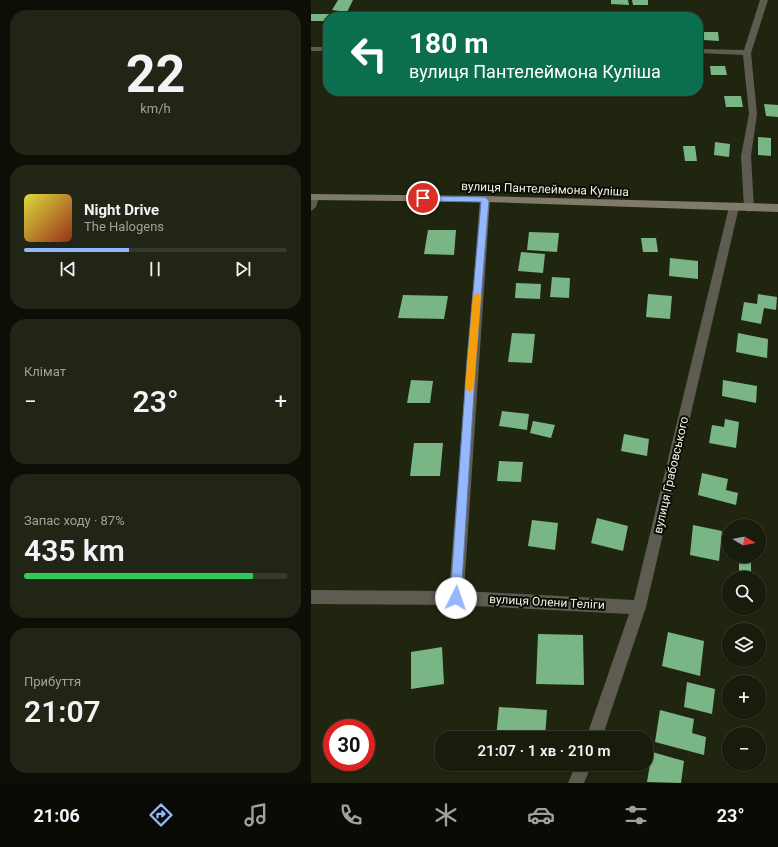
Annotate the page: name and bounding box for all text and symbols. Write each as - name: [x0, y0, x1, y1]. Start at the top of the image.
- text: 180 m: [409, 27, 488, 60]
- icon: left: [343, 28, 395, 80]
- text: 22: [126, 44, 185, 105]
- text: вулиця Пантелеймона Куліша: [409, 61, 661, 82]
- text: km/h: [140, 101, 171, 116]
- street label: вулиця Пантелеймона Куліша: [461, 179, 629, 199]
- pin: [406, 181, 440, 215]
- icon: arrive: [412, 187, 434, 209]
- text: Night Drive: [84, 201, 159, 219]
- text: The Halogens: [84, 219, 164, 234]
- icon: previous: [57, 258, 79, 280]
- icon: pause: [144, 258, 166, 280]
- icon: next: [232, 258, 254, 280]
- text: Клімат: [24, 364, 66, 379]
- text: 23°: [133, 384, 178, 419]
- text: −: [24, 389, 37, 414]
- text: +: [275, 389, 287, 414]
- street label: вулиця Грабовського: [651, 415, 691, 535]
- text: Запас ходу · 87%: [24, 513, 125, 528]
- north arrow: [722, 519, 766, 563]
- map controls: [722, 519, 766, 771]
- text: 435 km: [24, 533, 125, 568]
- button: search: [722, 571, 766, 615]
- position arrow: [435, 577, 477, 619]
- street label: вулиця Олени Теліги: [489, 592, 605, 612]
- button: layers: [722, 623, 766, 667]
- text: Прибуття: [24, 674, 81, 689]
- button: +: [722, 675, 766, 719]
- text: 21:07: [24, 694, 101, 729]
- speed limit sign: 30: [323, 719, 375, 771]
- button: −: [722, 727, 766, 771]
- text: 21:07 · 1 хв · 210 m: [478, 742, 610, 760]
- icon: directions: [147, 801, 175, 829]
- icon: music: [242, 801, 270, 829]
- icon: phone: [337, 801, 365, 829]
- icon: climate: [432, 801, 460, 829]
- icon: car: [527, 801, 555, 829]
- icon: filters: [622, 801, 650, 829]
- text: 21:06: [33, 805, 80, 826]
- text: 23°: [717, 805, 744, 826]

